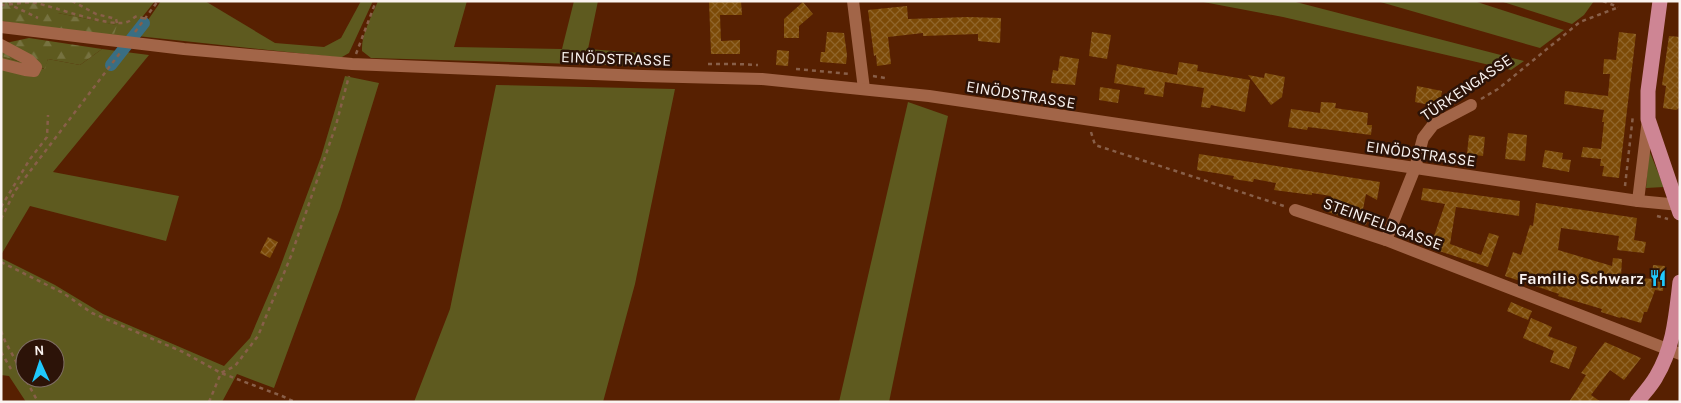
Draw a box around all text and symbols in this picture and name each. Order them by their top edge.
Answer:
street label: EINÖDSTRASSE [561,47,671,70]
street label: TÜRKENGASSE [1417,50,1515,125]
street label: EINÖDSTRASSE [965,76,1077,113]
street label: EINÖDSTRASSE [1365,136,1477,171]
street label: STEINFELDGASSE [1321,193,1445,254]
restaurant icon: Familie Schwarz [1648,268,1668,288]
place label: Familie Schwarz [1519,269,1644,288]
north arrow [15,338,65,388]
text: N [34,342,45,359]

